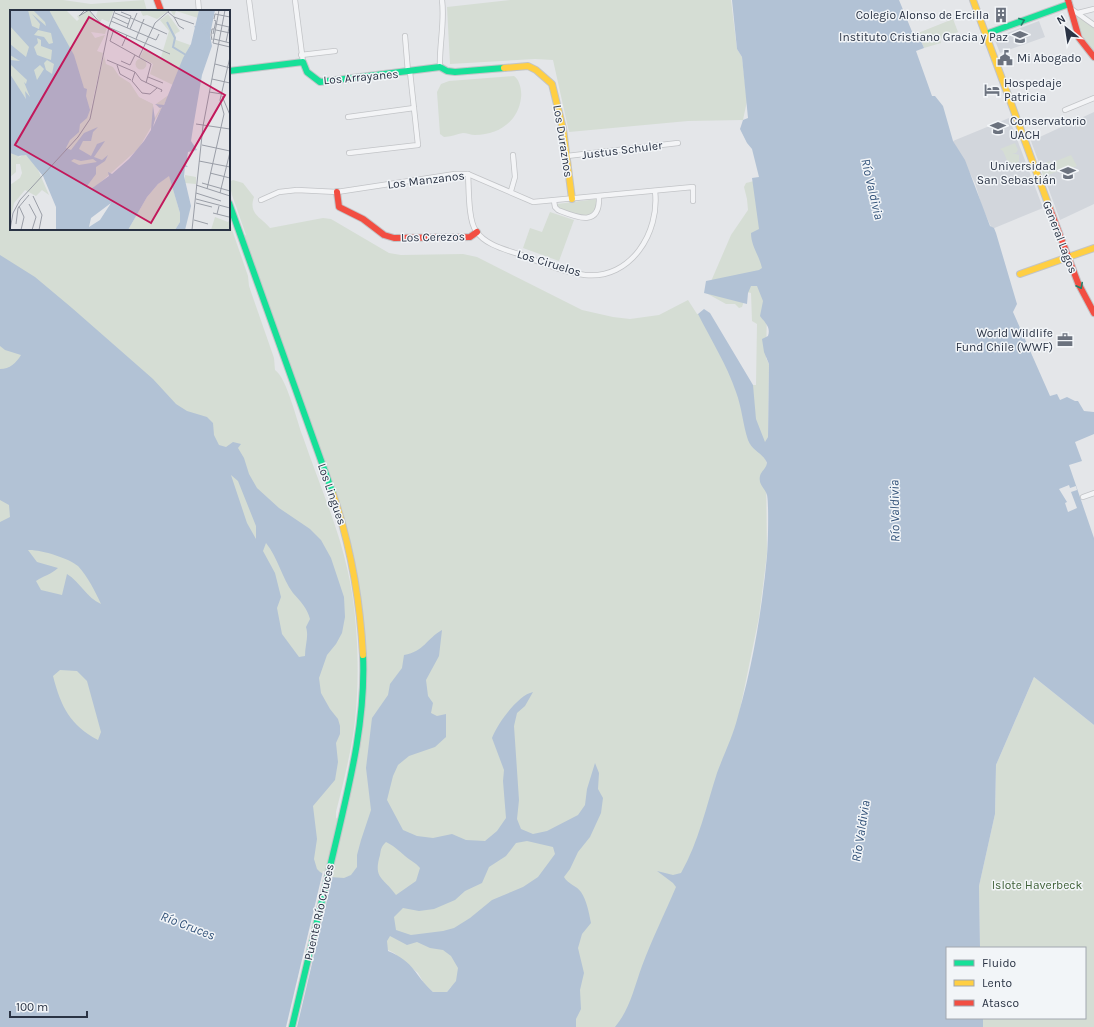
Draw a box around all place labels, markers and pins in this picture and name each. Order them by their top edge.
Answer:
building icon: Colegio Alonso de Ercilla [992,6,1010,24]
place label: Colegio Alonso de Ercilla [856,8,989,22]
school or university icon: Instituto Cristiano Gracia y Paz [1011,28,1029,46]
place label: Instituto Cristiano Gracia y Paz [839,30,1008,44]
public building icon: Mi Abogado [996,49,1014,67]
place label: Mi Abogado [1017,51,1081,65]
place label: Hospedaje Patricia [1004,76,1062,104]
hotel icon: Hospedaje Patricia [983,81,1001,99]
place label: Conservatorio UACH [1010,114,1086,142]
school or university icon: Conservatorio UACH [989,119,1007,137]
place label: Universidad San Sebastián [977,159,1056,187]
school or university icon: Universidad San Sebastián [1059,164,1077,182]
place label: World Wildlife Fund Chile (WWF) [956,326,1053,354]
office icon: World Wildlife Fund Chile (WWF) [1056,331,1074,349]

